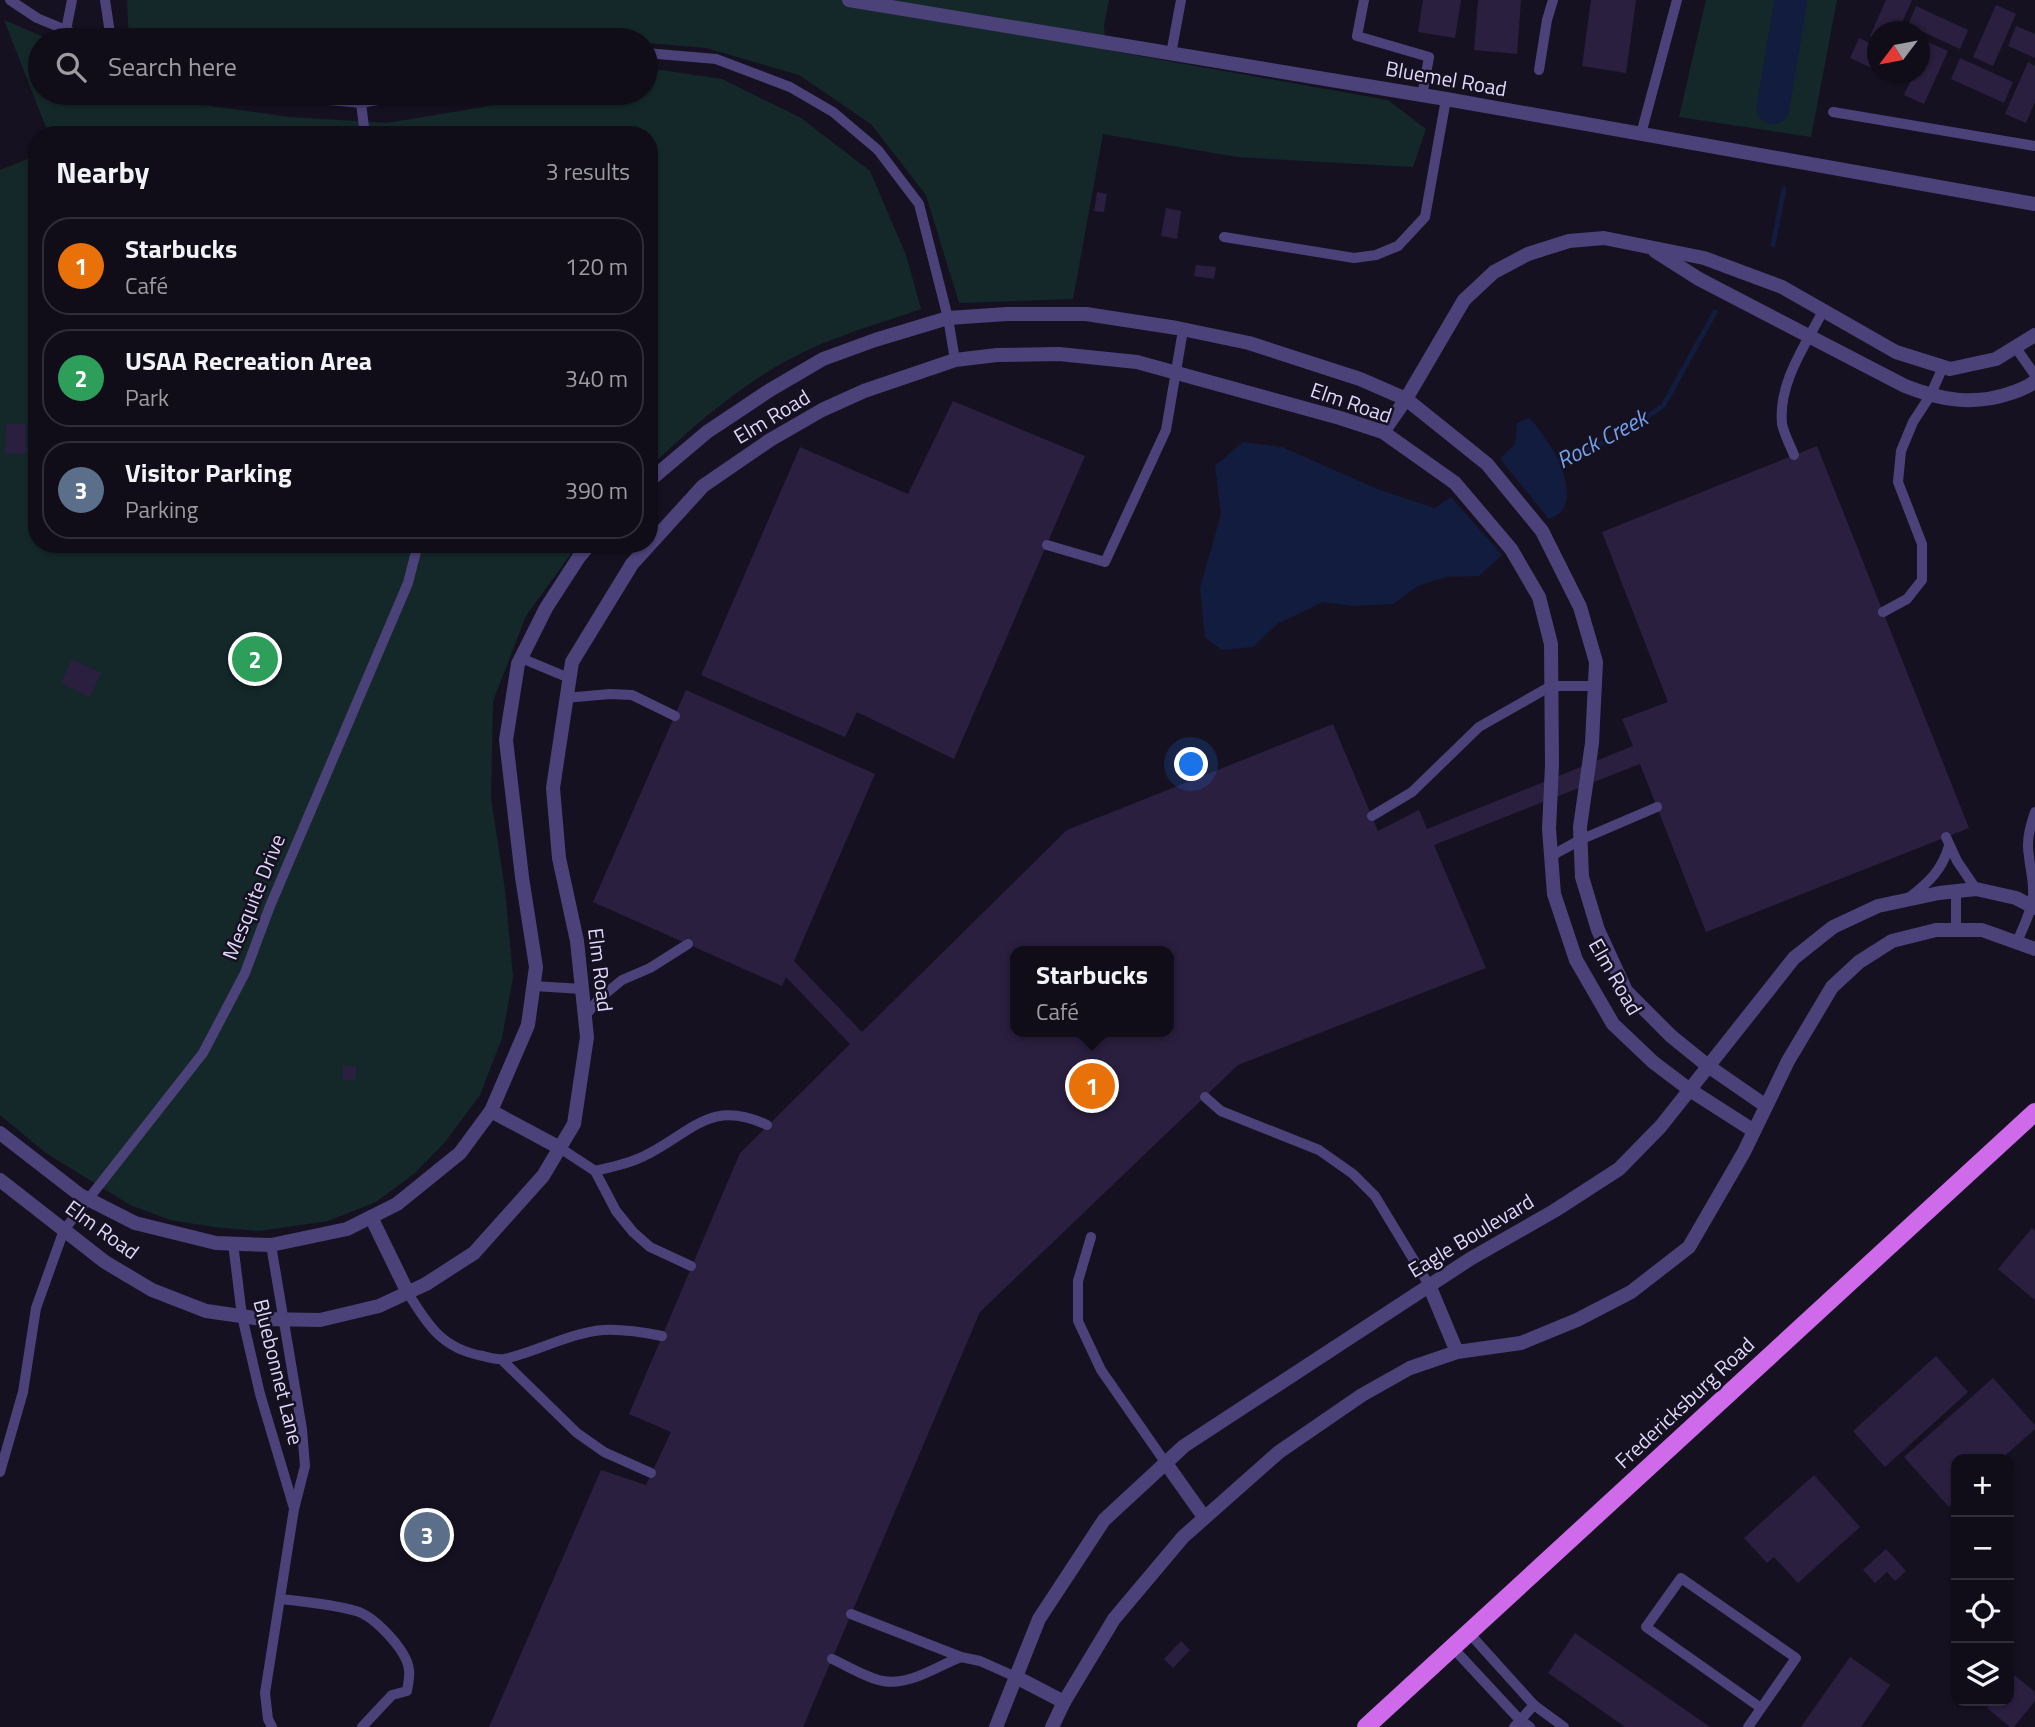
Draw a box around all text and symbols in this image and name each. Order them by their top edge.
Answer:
north arrow [1867,21,1930,84]
search box [28,28,658,105]
text: Search here [108,47,237,86]
icon: search [52,48,90,86]
street label: Bluemel Road [1383,52,1509,104]
text: Nearby [56,149,149,195]
text: 3 results [546,154,630,189]
text: Starbucks [125,229,237,268]
text: 1 [75,249,87,284]
text: 120 m [565,249,628,284]
text: Café [125,268,168,303]
text: USAA Recreation Area [125,341,372,380]
text: 2 [75,361,87,396]
text: 340 m [565,361,628,396]
street label: Elm Road [1306,373,1396,431]
text: Park [125,380,169,415]
street label: Elm Road [727,381,816,452]
water label: Rock Creek [1550,399,1656,477]
text: Visitor Parking [125,453,292,492]
text: 3 [75,473,87,508]
text: 390 m [565,473,628,508]
text: Parking [125,492,198,527]
pin: 2 [232,633,278,685]
your location [1174,747,1208,781]
street label: Mesquite Drive [213,829,293,964]
street label: Elm Road [580,926,622,1014]
street label: Elm Road [1581,932,1651,1021]
popup [1010,946,1174,1037]
text: Starbucks [1036,955,1148,994]
text: Café [1036,994,1079,1029]
pin: 1 [1069,1060,1115,1112]
street label: Eagle Boulevard [1401,1185,1540,1285]
street label: Elm Road [59,1192,146,1267]
street label: Bluebonnet Lane [245,1295,313,1448]
street label: Fredericksburg Road [1607,1329,1761,1476]
map controls [1951,1454,2014,1706]
button: + [1951,1454,2014,1517]
pin: 3 [404,1509,450,1561]
button: − [1951,1517,2014,1580]
button: locate [1951,1580,2014,1643]
button: layers [1951,1643,2014,1706]

